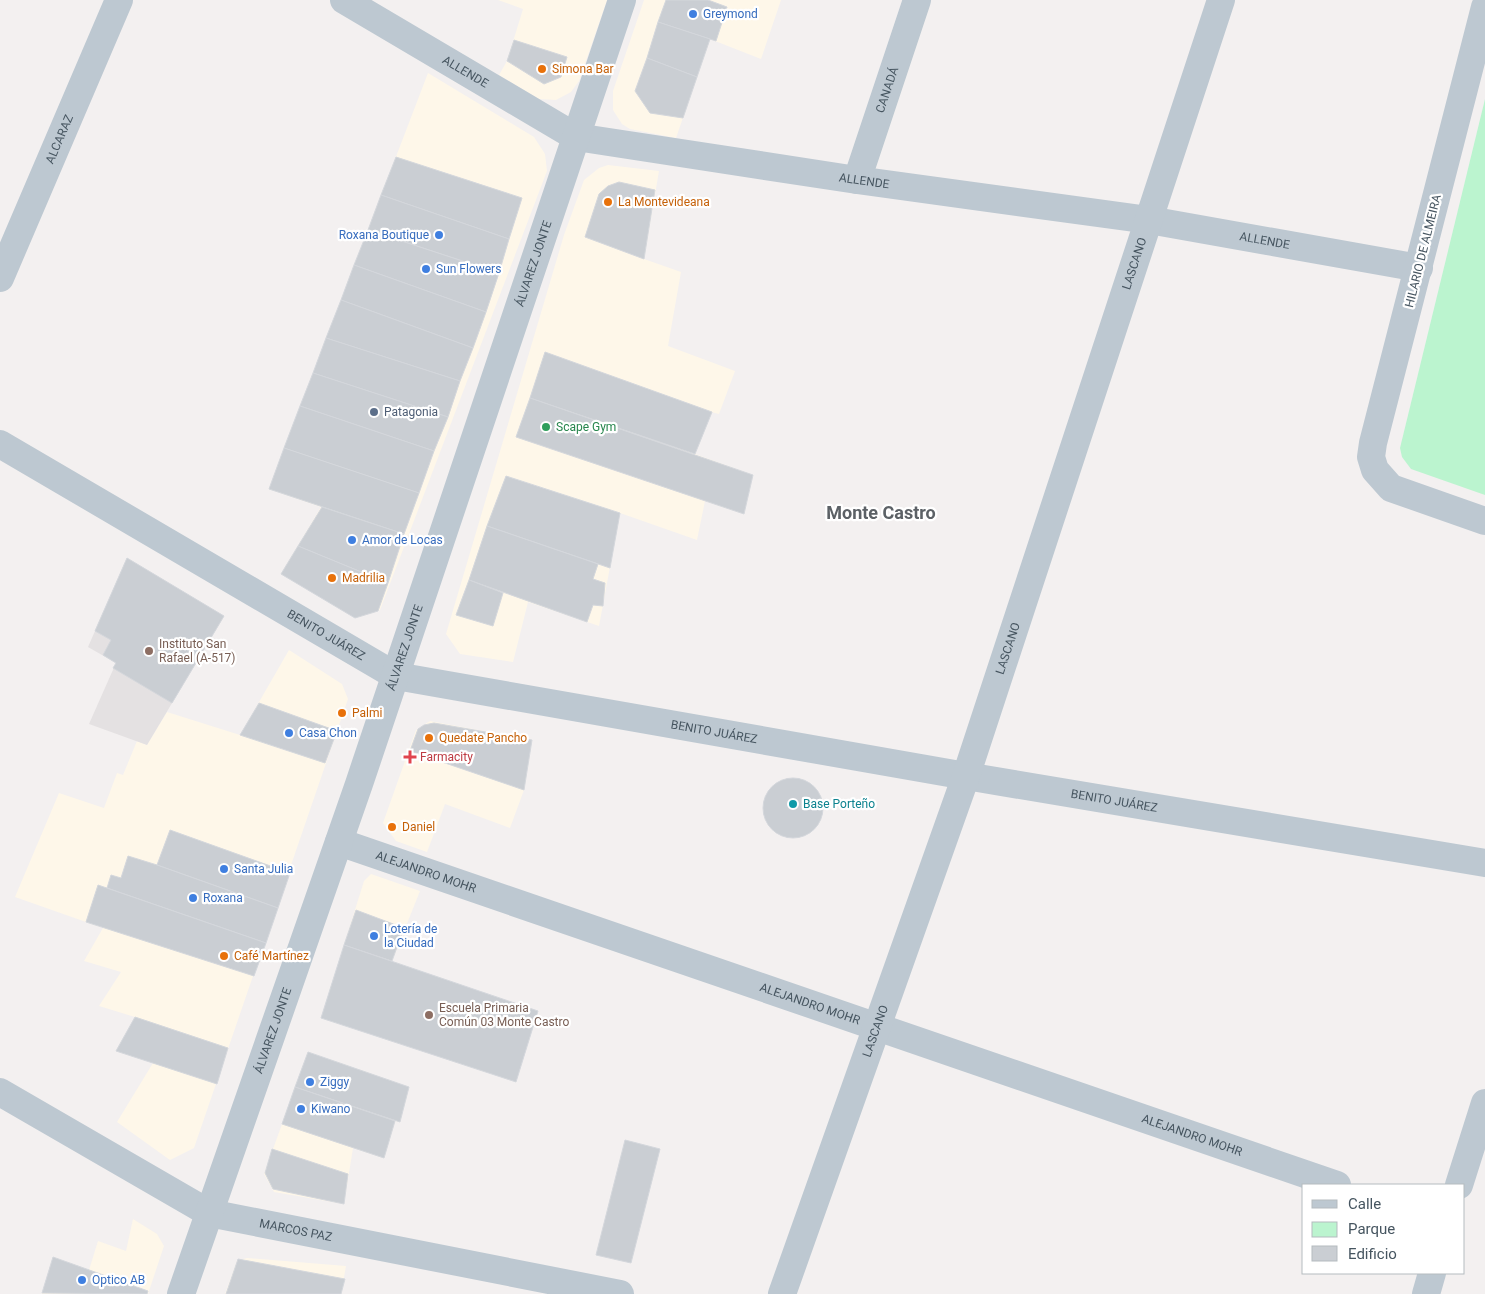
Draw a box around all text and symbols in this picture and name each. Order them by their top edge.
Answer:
place label: Greymond [703,7,758,21]
marker: Greymond [687,8,699,20]
street label: ALLENDE [440,53,491,91]
place label: Simona Bar [552,62,614,76]
marker: Simona Bar [536,63,548,75]
street label: CANADÁ [873,65,901,115]
street label: ALCARAZ [43,113,76,166]
street label: ALLENDE [838,170,891,191]
street label: HILARIO DE ALMEIRA [1402,193,1444,309]
place label: La Montevideana [618,195,710,209]
marker: La Montevideana [602,196,614,208]
street label: ÁLVAREZ JONTE [512,219,555,309]
place label: Roxana Boutique [339,228,429,242]
marker: Roxana Boutique [433,229,445,241]
street label: ALLENDE [1238,229,1291,252]
street label: LASCANO [1119,236,1149,291]
place label: Sun Flowers [436,262,501,276]
marker: Sun Flowers [420,263,432,275]
place label: Patagonia [384,405,438,419]
marker: Patagonia [368,406,380,418]
place label: Scape Gym [556,420,616,434]
marker: Scape Gym [540,421,552,433]
district label: Monte Castro [826,502,936,523]
place label: Amor de Locas [362,533,443,547]
marker: Amor de Locas [346,534,358,546]
place label: Madrilia [342,571,385,585]
marker: Madrilia [326,572,338,584]
street label: ÁLVAREZ JONTE [383,603,426,693]
street label: BENITO JUÁREZ [285,607,368,663]
street label: LASCANO [993,621,1023,676]
place label: Instituto San Rafael (A-517) [159,637,236,665]
marker: Instituto San Rafael (A-517) [143,645,155,657]
place label: Palmi [352,706,382,720]
marker: Palmi [336,707,348,719]
street label: BENITO JUÁREZ [670,717,759,746]
place label: Casa Chon [299,726,357,740]
marker: Casa Chon [283,727,295,739]
place label: Quedate Pancho [439,731,527,745]
marker: Quedate Pancho [423,732,435,744]
place label: Farmacity [420,750,473,764]
marker: Farmacity [404,751,416,763]
street label: BENITO JUÁREZ [1070,787,1159,815]
place label: Base Porteño [803,797,875,811]
marker: Base Porteño [787,798,799,810]
place label: Daniel [402,820,435,834]
marker: Daniel [386,821,398,833]
street label: ALEJANDRO MOHR [374,848,479,896]
place label: Santa Julia [234,862,293,876]
marker: Santa Julia [218,863,230,875]
place label: Roxana [203,891,243,905]
marker: Roxana [187,892,199,904]
place label: Lotería de la Ciudad [384,922,437,950]
marker: Lotería de la Ciudad [368,930,380,942]
place label: Café Martínez [234,949,309,963]
marker: Café Martínez [218,950,230,962]
street label: ALEJANDRO MOHR [758,980,863,1028]
street label: ÁLVAREZ JONTE [251,986,294,1075]
place label: Escuela Primaria Común 03 Monte Castro [439,1001,569,1029]
street label: LASCANO [860,1003,891,1059]
marker: Escuela Primaria Común 03 Monte Castro [423,1009,435,1021]
place label: Ziggy [320,1075,350,1089]
marker: Ziggy [304,1076,316,1088]
place label: Kiwano [311,1102,351,1116]
marker: Kiwano [295,1103,307,1115]
street label: ALEJANDRO MOHR [1140,1111,1245,1159]
legend [1302,1184,1465,1274]
text: Calle [1348,1195,1381,1213]
street label: MARCOS PAZ [258,1216,333,1244]
text: Parque [1348,1220,1395,1238]
text: Edificio [1348,1245,1397,1263]
place label: Optico AB [92,1273,145,1287]
marker: Optico AB [76,1274,88,1286]

